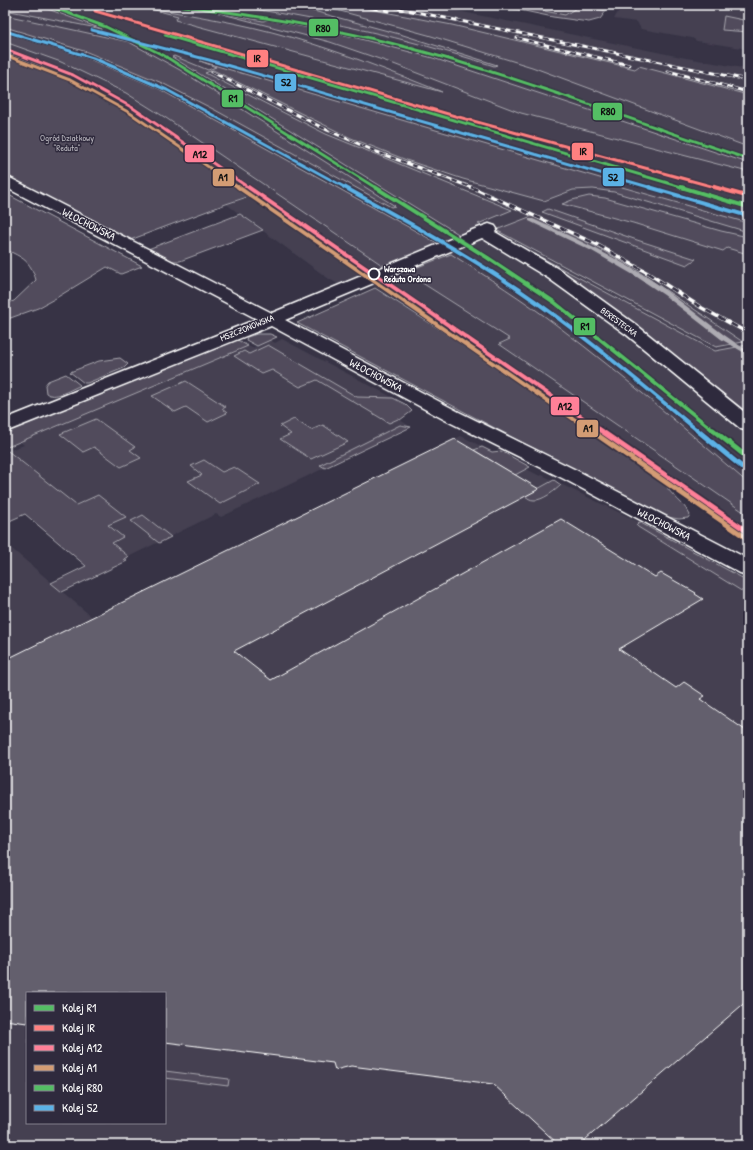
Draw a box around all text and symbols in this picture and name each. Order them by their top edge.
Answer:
line badge: R80 [308,18,339,37]
text: R80 [316,21,330,35]
line badge: IR [246,49,269,68]
text: IR [253,51,261,65]
line badge: S2 [274,73,297,92]
text: S2 [281,75,292,89]
line badge: R1 [221,89,244,108]
text: R1 [229,91,238,105]
line badge: R80 [592,102,623,121]
text: R80 [601,104,615,118]
park label: Ogród Działkowy "Reduta" [40,132,94,154]
line badge: IR [571,142,594,161]
line badge: A12 [184,144,215,163]
text: IR [579,144,587,158]
text: A12 [193,147,208,161]
line badge: S2 [602,167,625,187]
line badge: A1 [212,168,235,187]
text: A1 [218,170,228,184]
text: S2 [608,170,619,184]
street label: WŁOCHOWSKA [60,205,119,244]
place label: Warszawa Reduta Ordona [384,263,431,285]
marker: Warszawa Reduta Ordona [367,267,381,281]
street label: BERESTECKA [598,305,640,340]
street label: MSZCZONOWSKA [218,312,276,344]
line badge: R1 [573,317,596,336]
text: R1 [581,319,590,333]
street label: WŁOCHOWSKA [347,355,405,395]
line badge: A12 [550,396,580,416]
text: A12 [558,399,573,413]
line badge: A1 [576,419,599,438]
text: A1 [583,421,593,435]
street label: WŁOCHOWSKA [635,505,694,544]
legend [26,992,166,1124]
text: Kolej R1 [62,999,96,1016]
text: Kolej IR [62,1019,95,1036]
text: Kolej A12 [62,1039,103,1056]
text: Kolej A1 [62,1059,97,1076]
text: Kolej R80 [62,1079,103,1096]
text: Kolej S2 [62,1099,98,1116]

